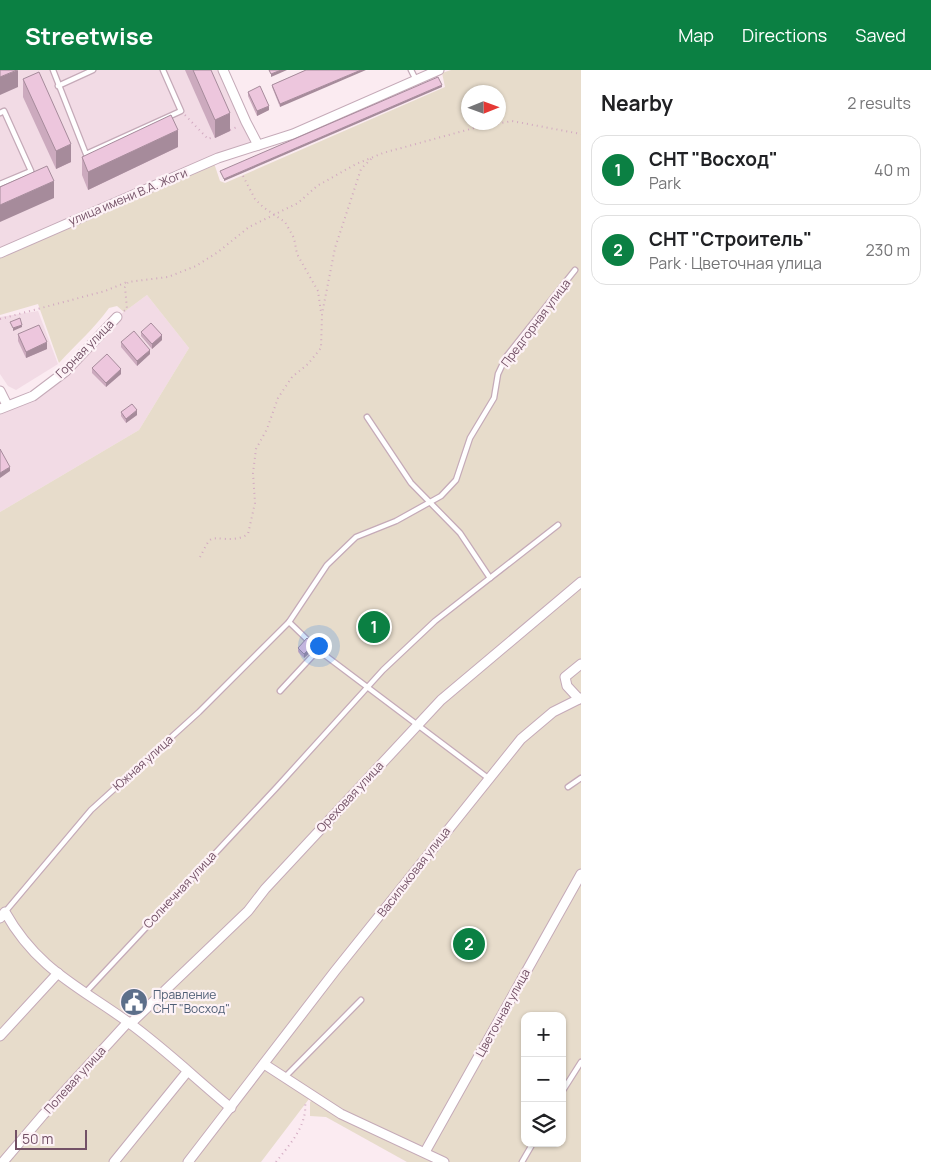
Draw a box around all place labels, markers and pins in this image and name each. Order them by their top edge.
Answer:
pin: 1 [358,608,390,646]
pin: 2 [453,925,485,963]
place label: Правление СНТ "Восход" [153,986,230,1017]
public building icon: Правление СНТ "Восход" [119,987,149,1017]

